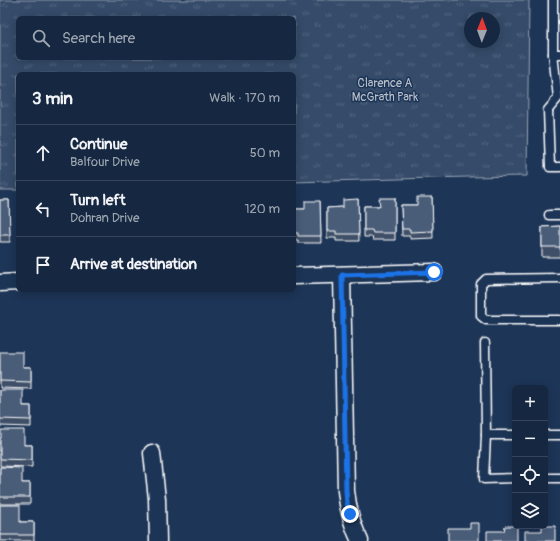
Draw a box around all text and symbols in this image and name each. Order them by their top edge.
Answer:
north arrow [464,12,500,48]
search box [16,16,296,60]
icon: search [30,27,52,49]
text: Search here [62,29,135,48]
park label: Clarence A McGrath Park [352,76,418,105]
text: 3 min [32,88,73,109]
text: Walk · 170 m [209,90,280,106]
text: Continue [70,135,128,154]
icon: ahead [32,142,54,164]
text: 50 m [250,145,280,161]
text: Balfour Drive [70,154,140,170]
text: Turn left [70,191,126,210]
icon: left [32,198,54,220]
text: 120 m [244,201,280,217]
text: Dohran Drive [70,210,139,226]
icon: arrive [32,254,54,276]
text: Arrive at destination [70,255,197,274]
route start [425,263,443,281]
map controls [512,385,548,529]
button: + [512,385,548,421]
button: − [512,421,548,457]
button: locate [512,457,548,493]
button: layers [512,493,548,529]
route end [341,505,359,523]

